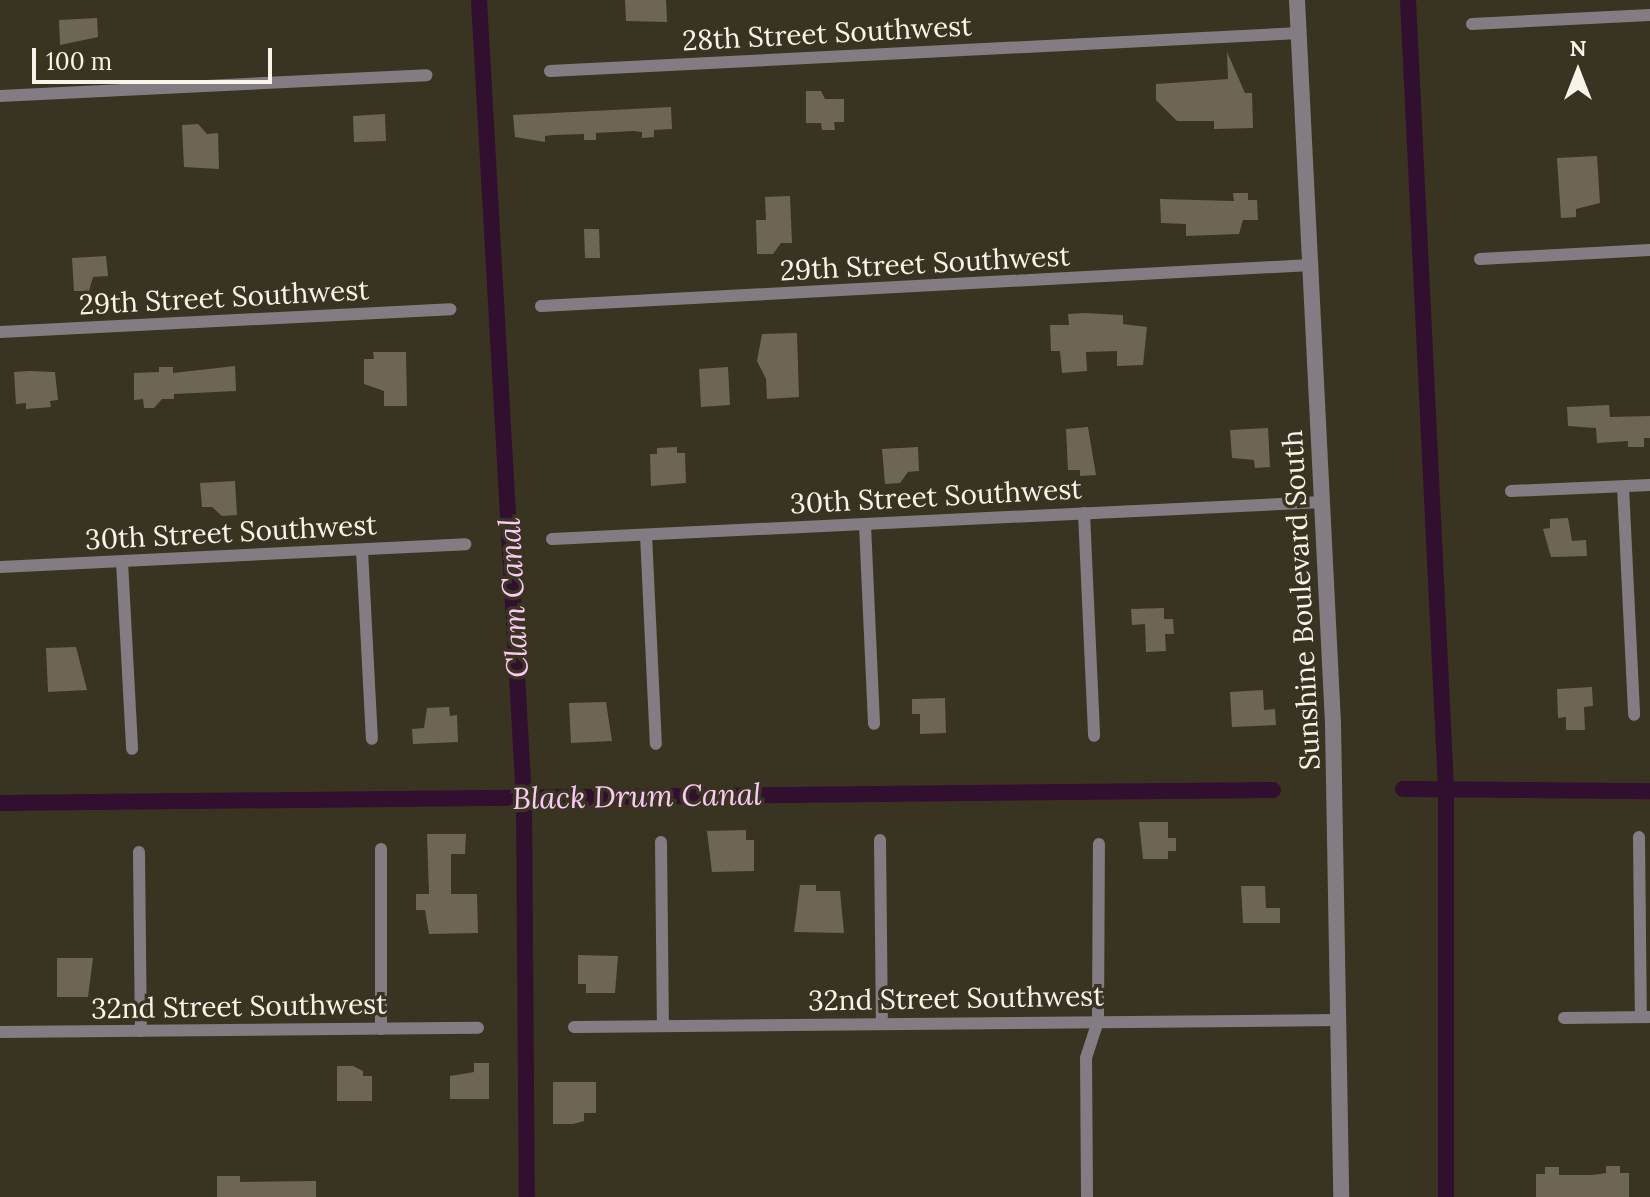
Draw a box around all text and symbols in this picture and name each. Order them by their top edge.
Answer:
street label: 28th Street Southwest [681,9,973,57]
scale bar [36,32,276,82]
north arrow [1538,32,1618,112]
text: N [1569,34,1587,62]
text: 100 m [46,46,112,77]
street label: 29th Street Southwest [779,239,1071,287]
street label: 29th Street Southwest [78,273,370,321]
street label: Sunshine Boulevard South [1275,429,1327,771]
street label: 30th Street Southwest [789,472,1083,520]
street label: 30th Street Southwest [84,508,378,556]
water label: Clam Canal [491,517,535,679]
water label: Black Drum Canal [512,776,762,816]
street label: 32nd Street Southwest [808,979,1104,1017]
street label: 32nd Street Southwest [91,987,387,1025]

